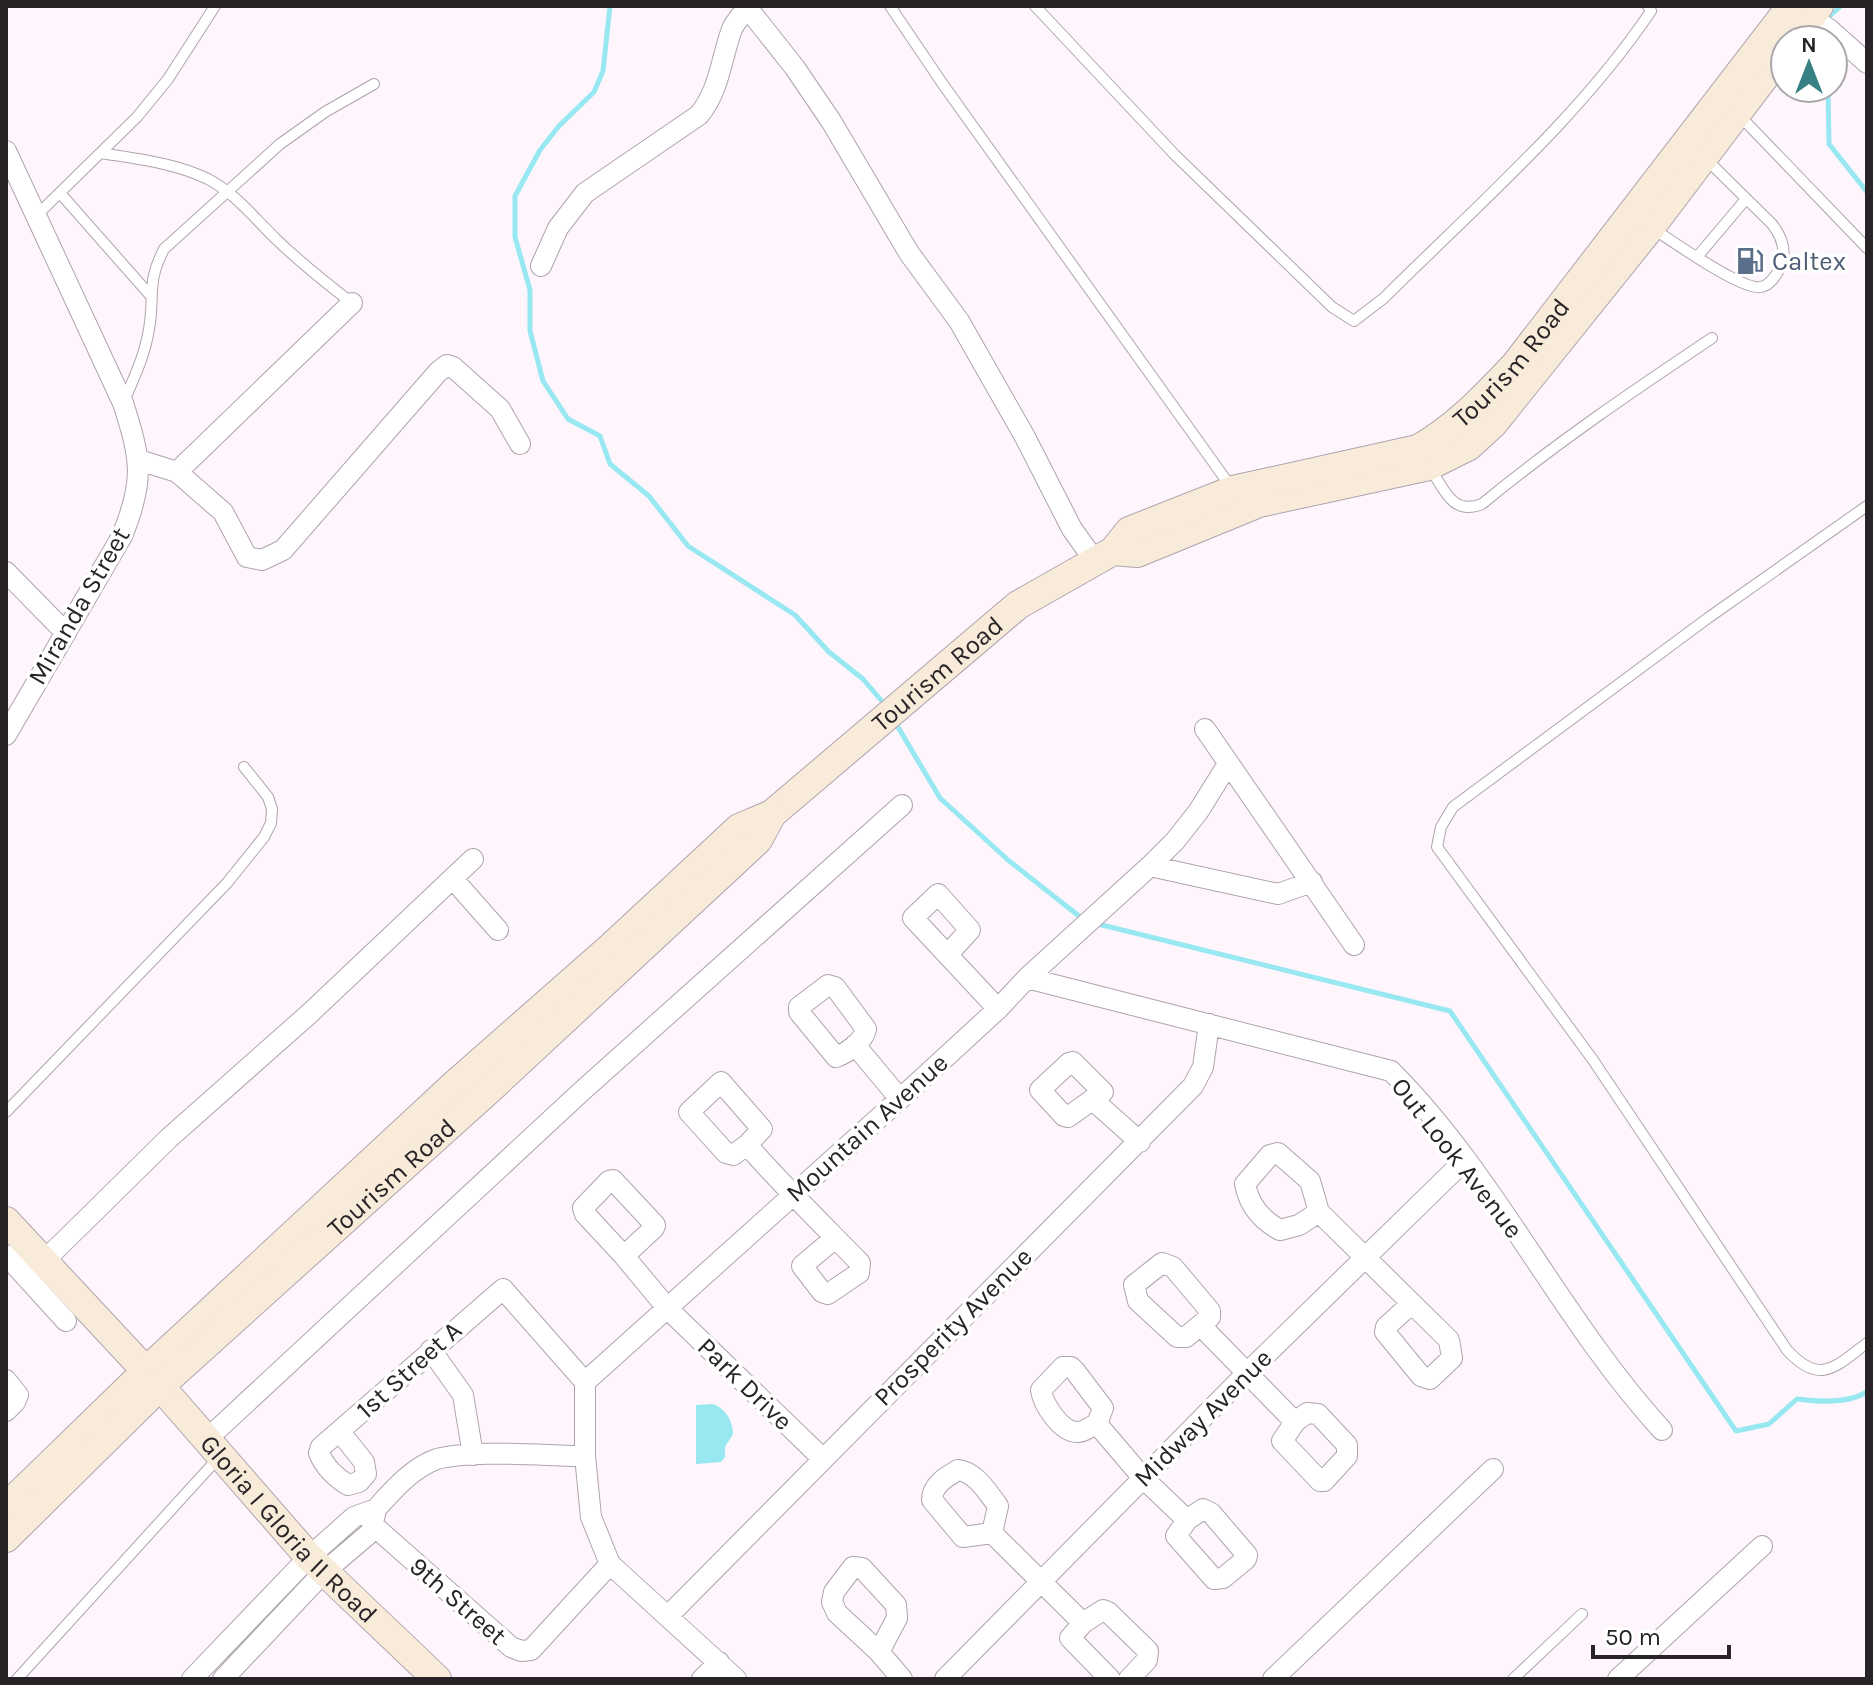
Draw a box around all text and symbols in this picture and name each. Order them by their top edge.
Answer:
north arrow [1769,24,1849,104]
text: N [1801,32,1817,58]
fuel station icon: Caltex [1735,246,1765,276]
place label: Caltex [1772,246,1846,277]
street label: Tourism Road [1446,292,1576,434]
street label: Miranda Street [21,522,137,690]
street label: Tourism Road [865,609,1009,738]
street label: Mountain Avenue [780,1047,954,1209]
street label: Out Look Avenue [1385,1071,1529,1245]
street label: Tourism Road [321,1112,462,1243]
street label: Prosperity Avenue [867,1241,1039,1413]
street label: 1st Street A [350,1315,468,1425]
street label: Park Drive [691,1331,799,1437]
street label: Midway Avenue [1128,1343,1278,1493]
street label: Gloria I Gloria II Road [194,1428,384,1629]
street label: 9th Street [403,1551,513,1652]
scale bar [1593,1609,1729,1659]
text: 50 m [1605,1623,1661,1651]

